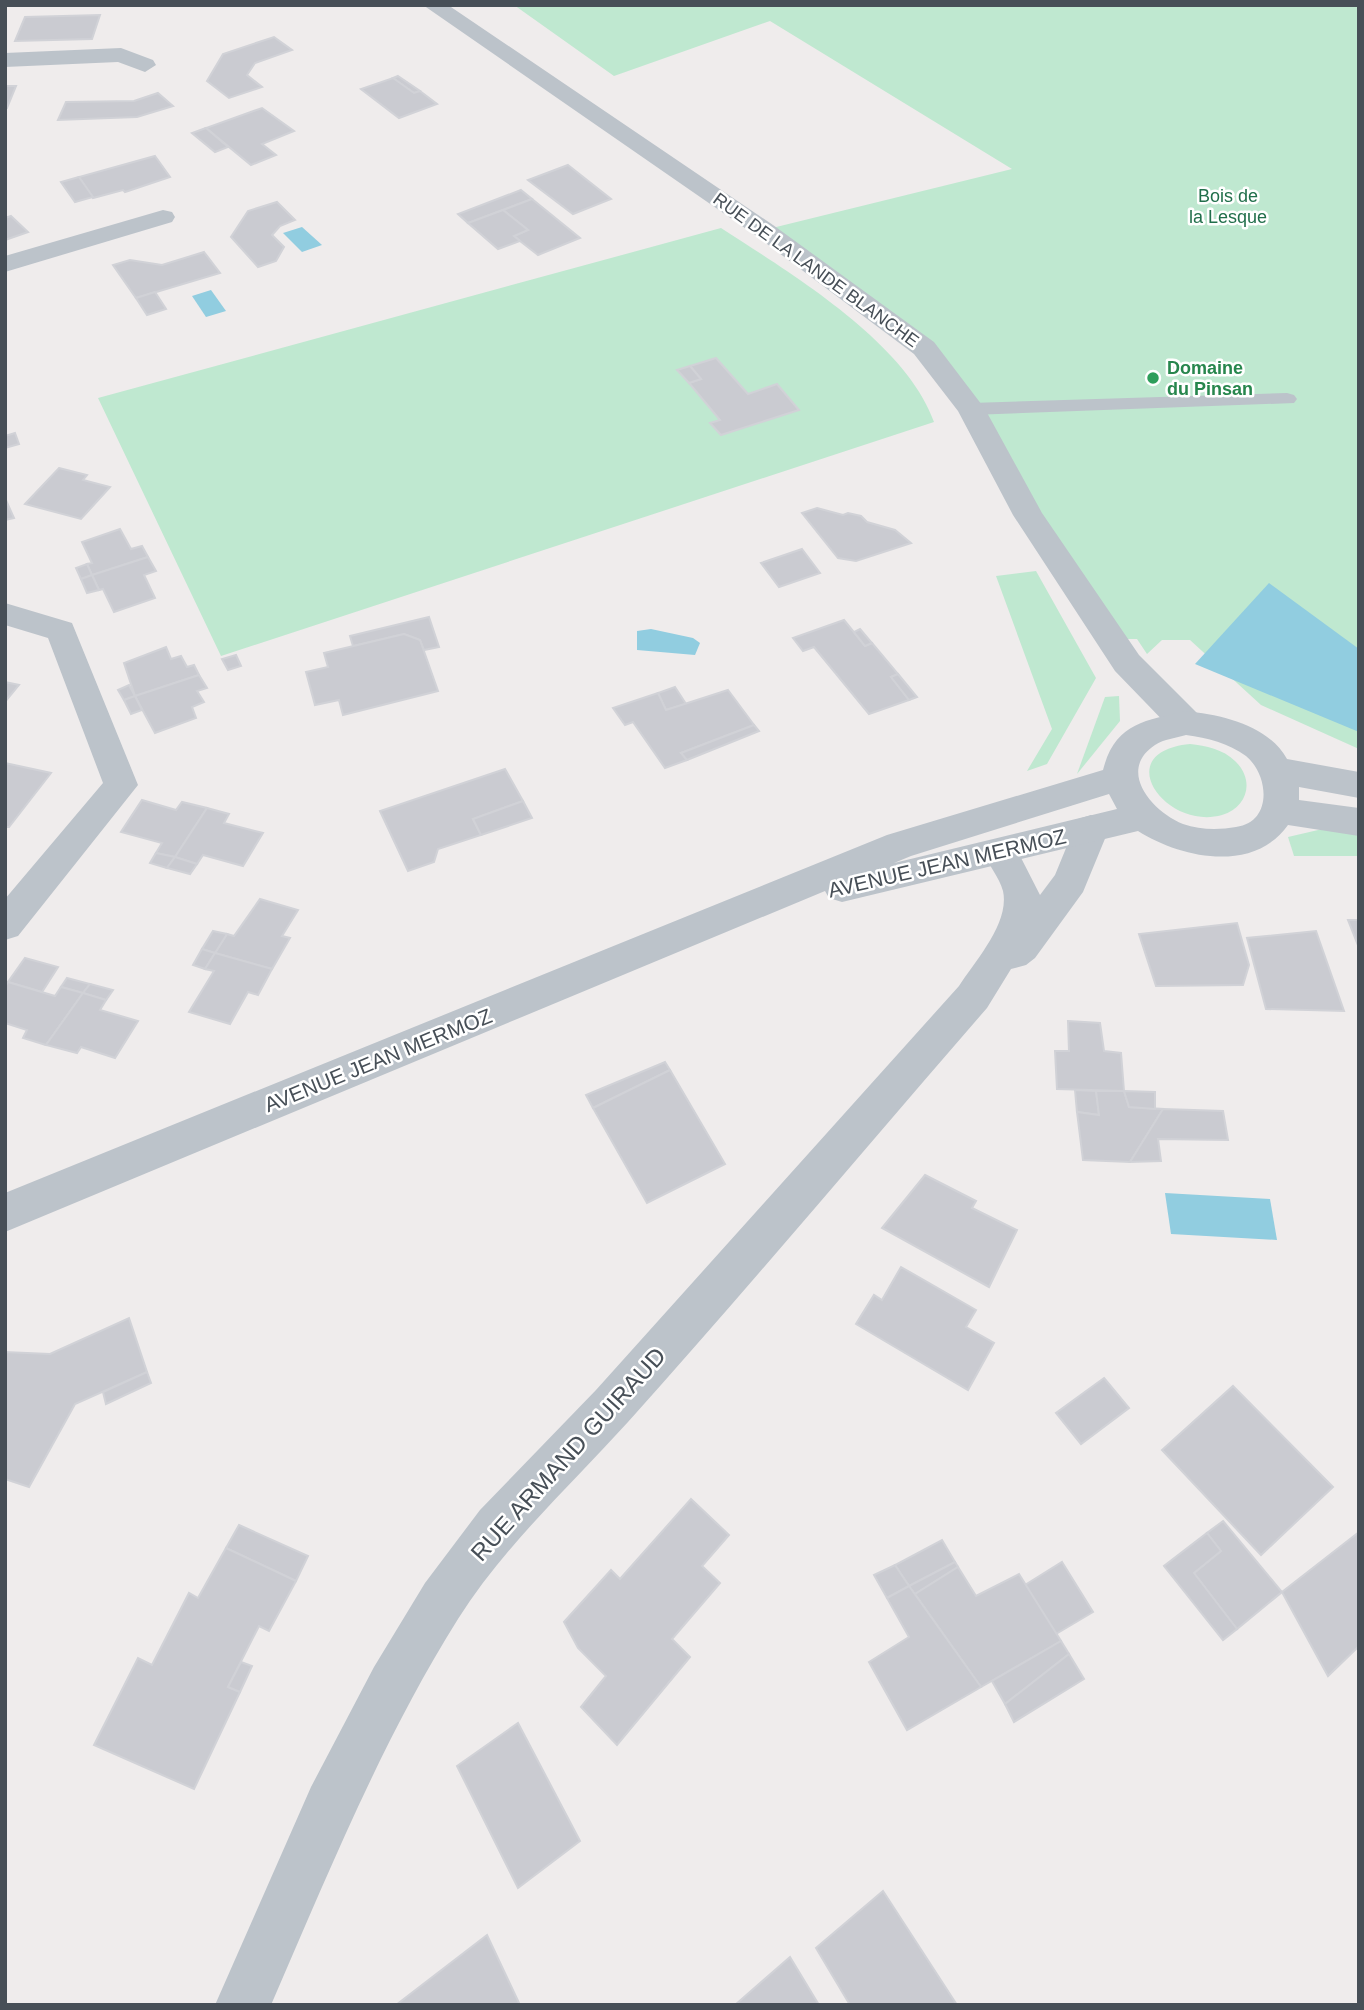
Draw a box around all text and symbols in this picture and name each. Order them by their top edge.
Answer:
park label: Bois de la Lesque [1189,186,1267,227]
street label: RUE DE LA LANDE BLANCHE [709,189,923,351]
place label: Domaine du Pinsan [1167,358,1253,399]
marker: Domaine du Pinsan [1145,370,1161,386]
street label: AVENUE JEAN MERMOZ [826,824,1068,902]
street label: AVENUE JEAN MERMOZ [261,1004,495,1116]
street label: RUE ARMAND GUIRAUD [465,1342,671,1566]

